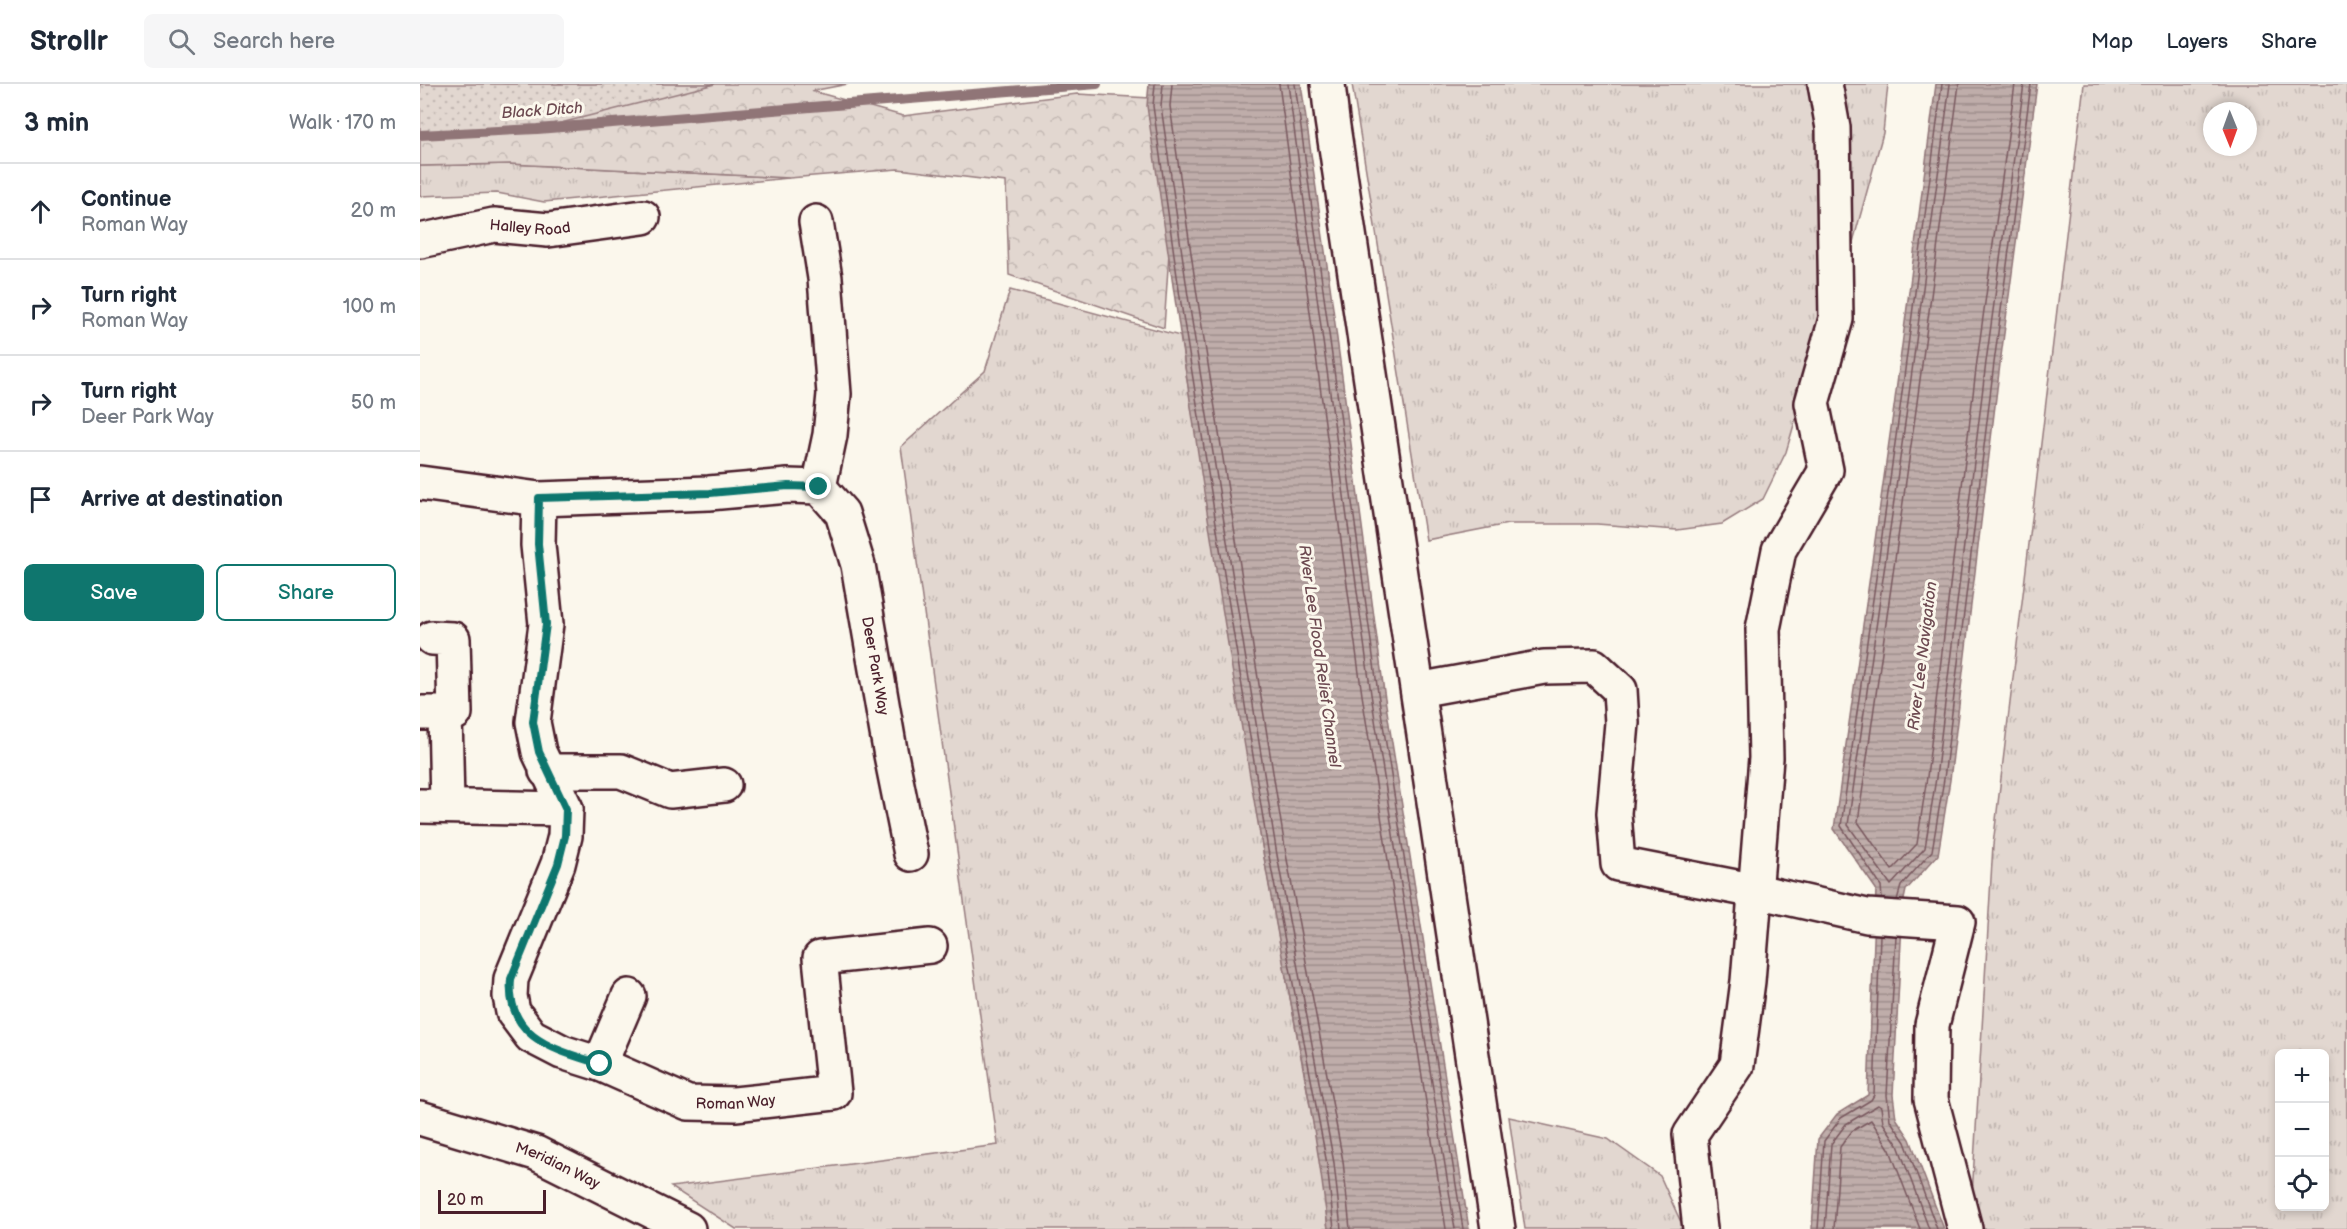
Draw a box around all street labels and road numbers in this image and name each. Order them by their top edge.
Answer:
street label: Halley Road [489,215,572,240]
street label: Deer Park Way [858,615,893,717]
street label: Roman Way [695,1090,777,1114]
street label: Meridian Way [513,1138,604,1193]

